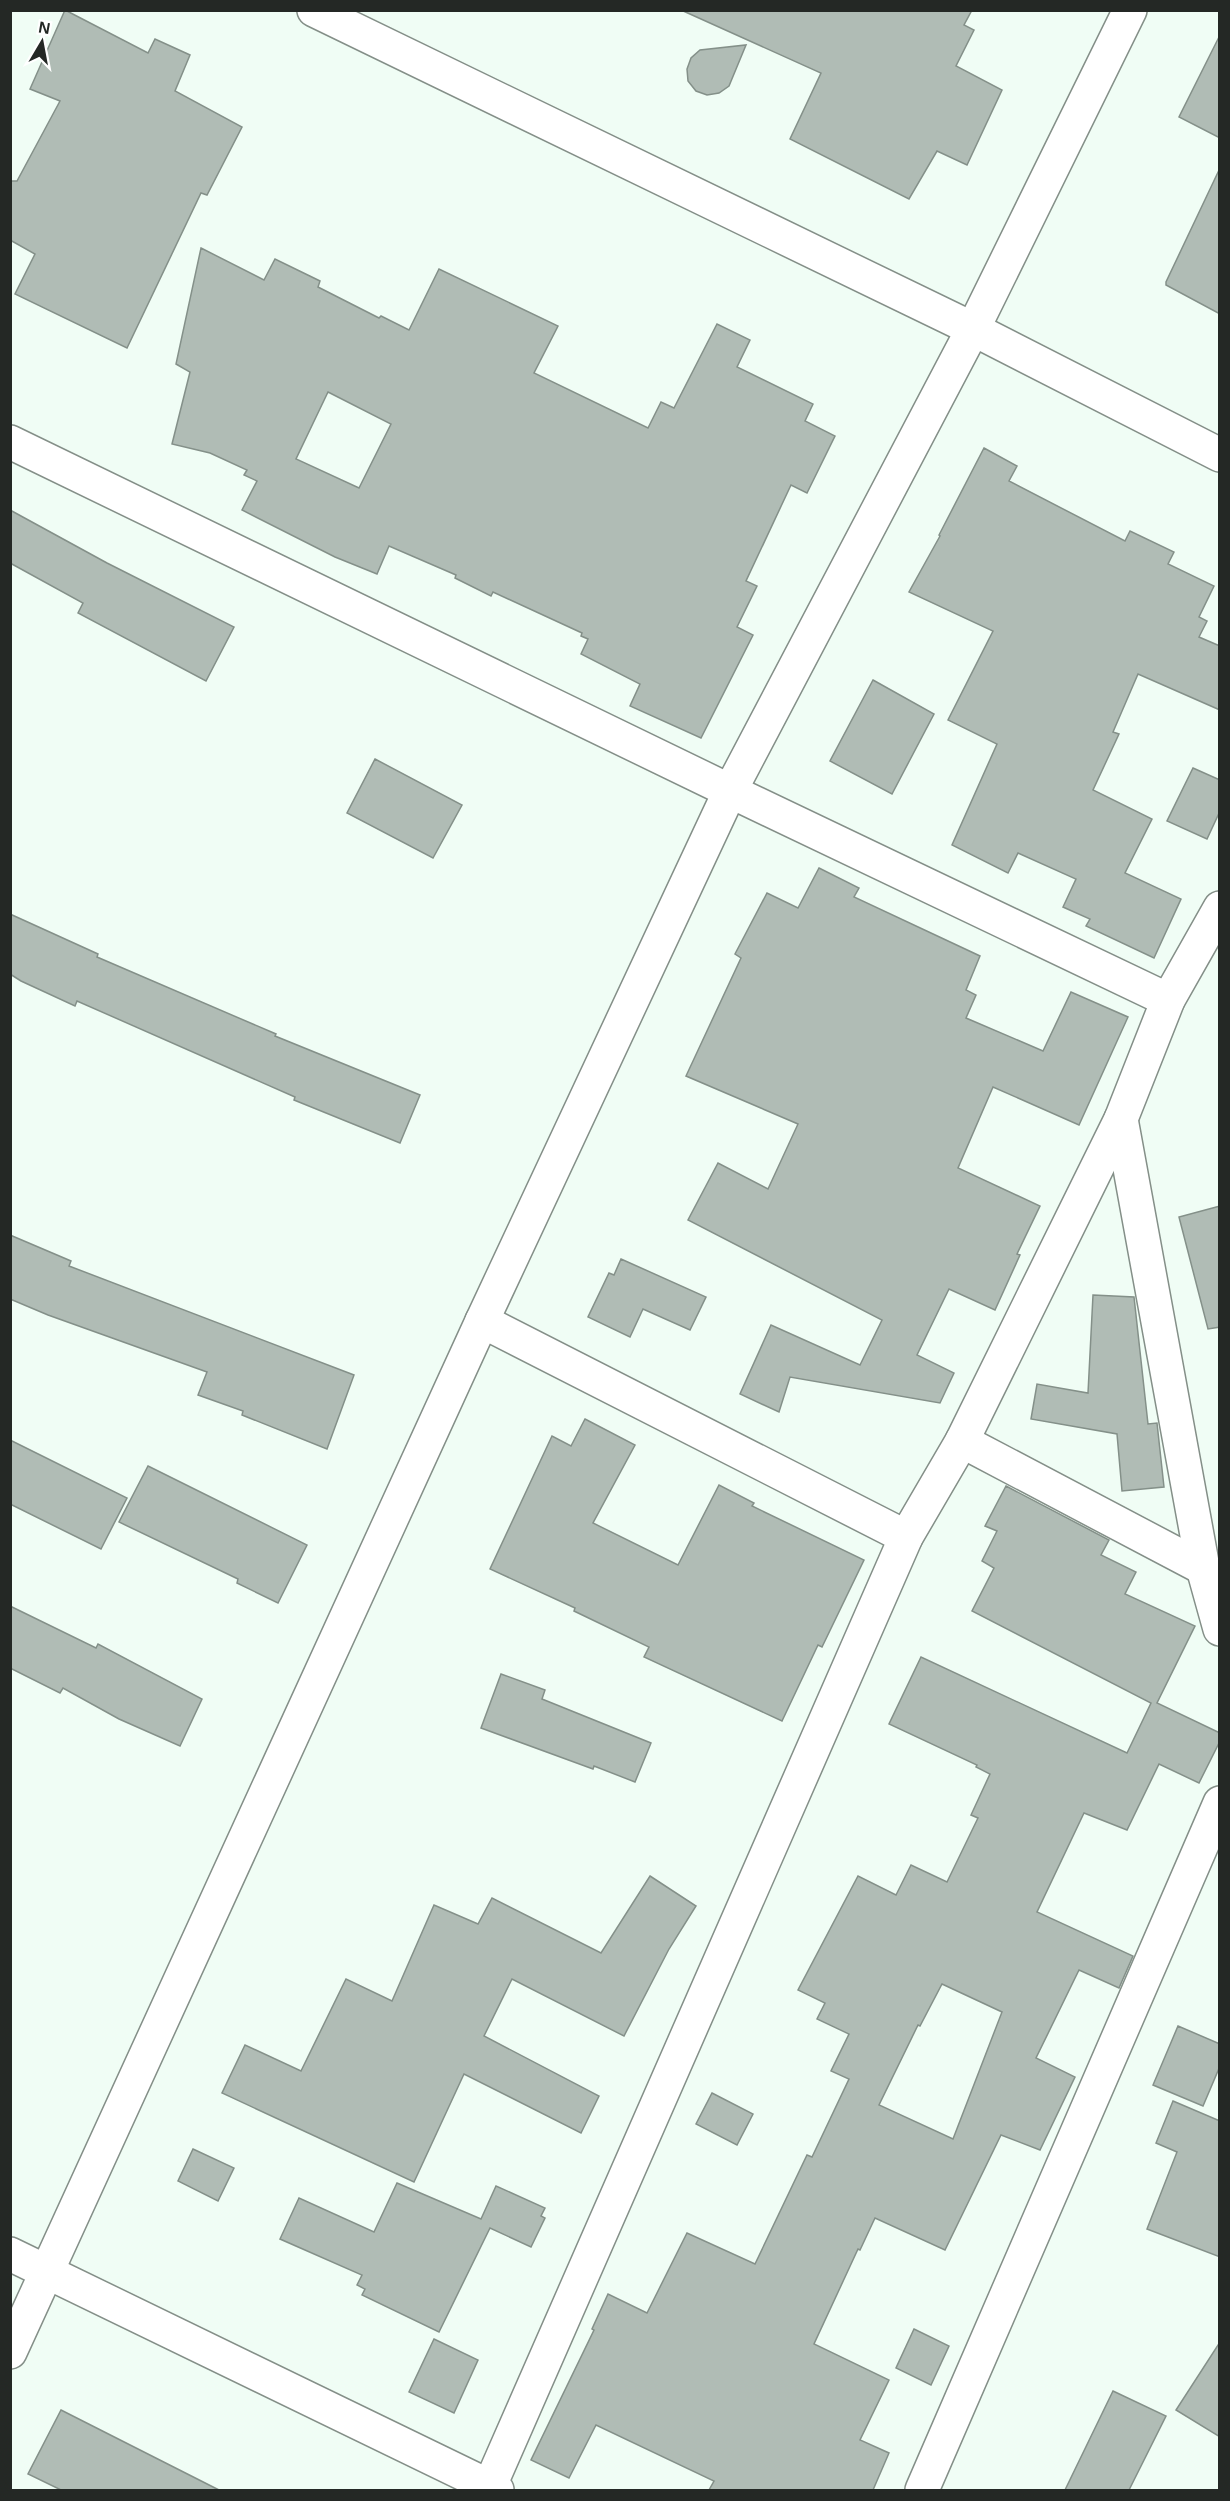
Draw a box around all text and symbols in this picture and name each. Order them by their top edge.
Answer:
north arrow [12,12,72,72]
text: N [37,18,52,37]

